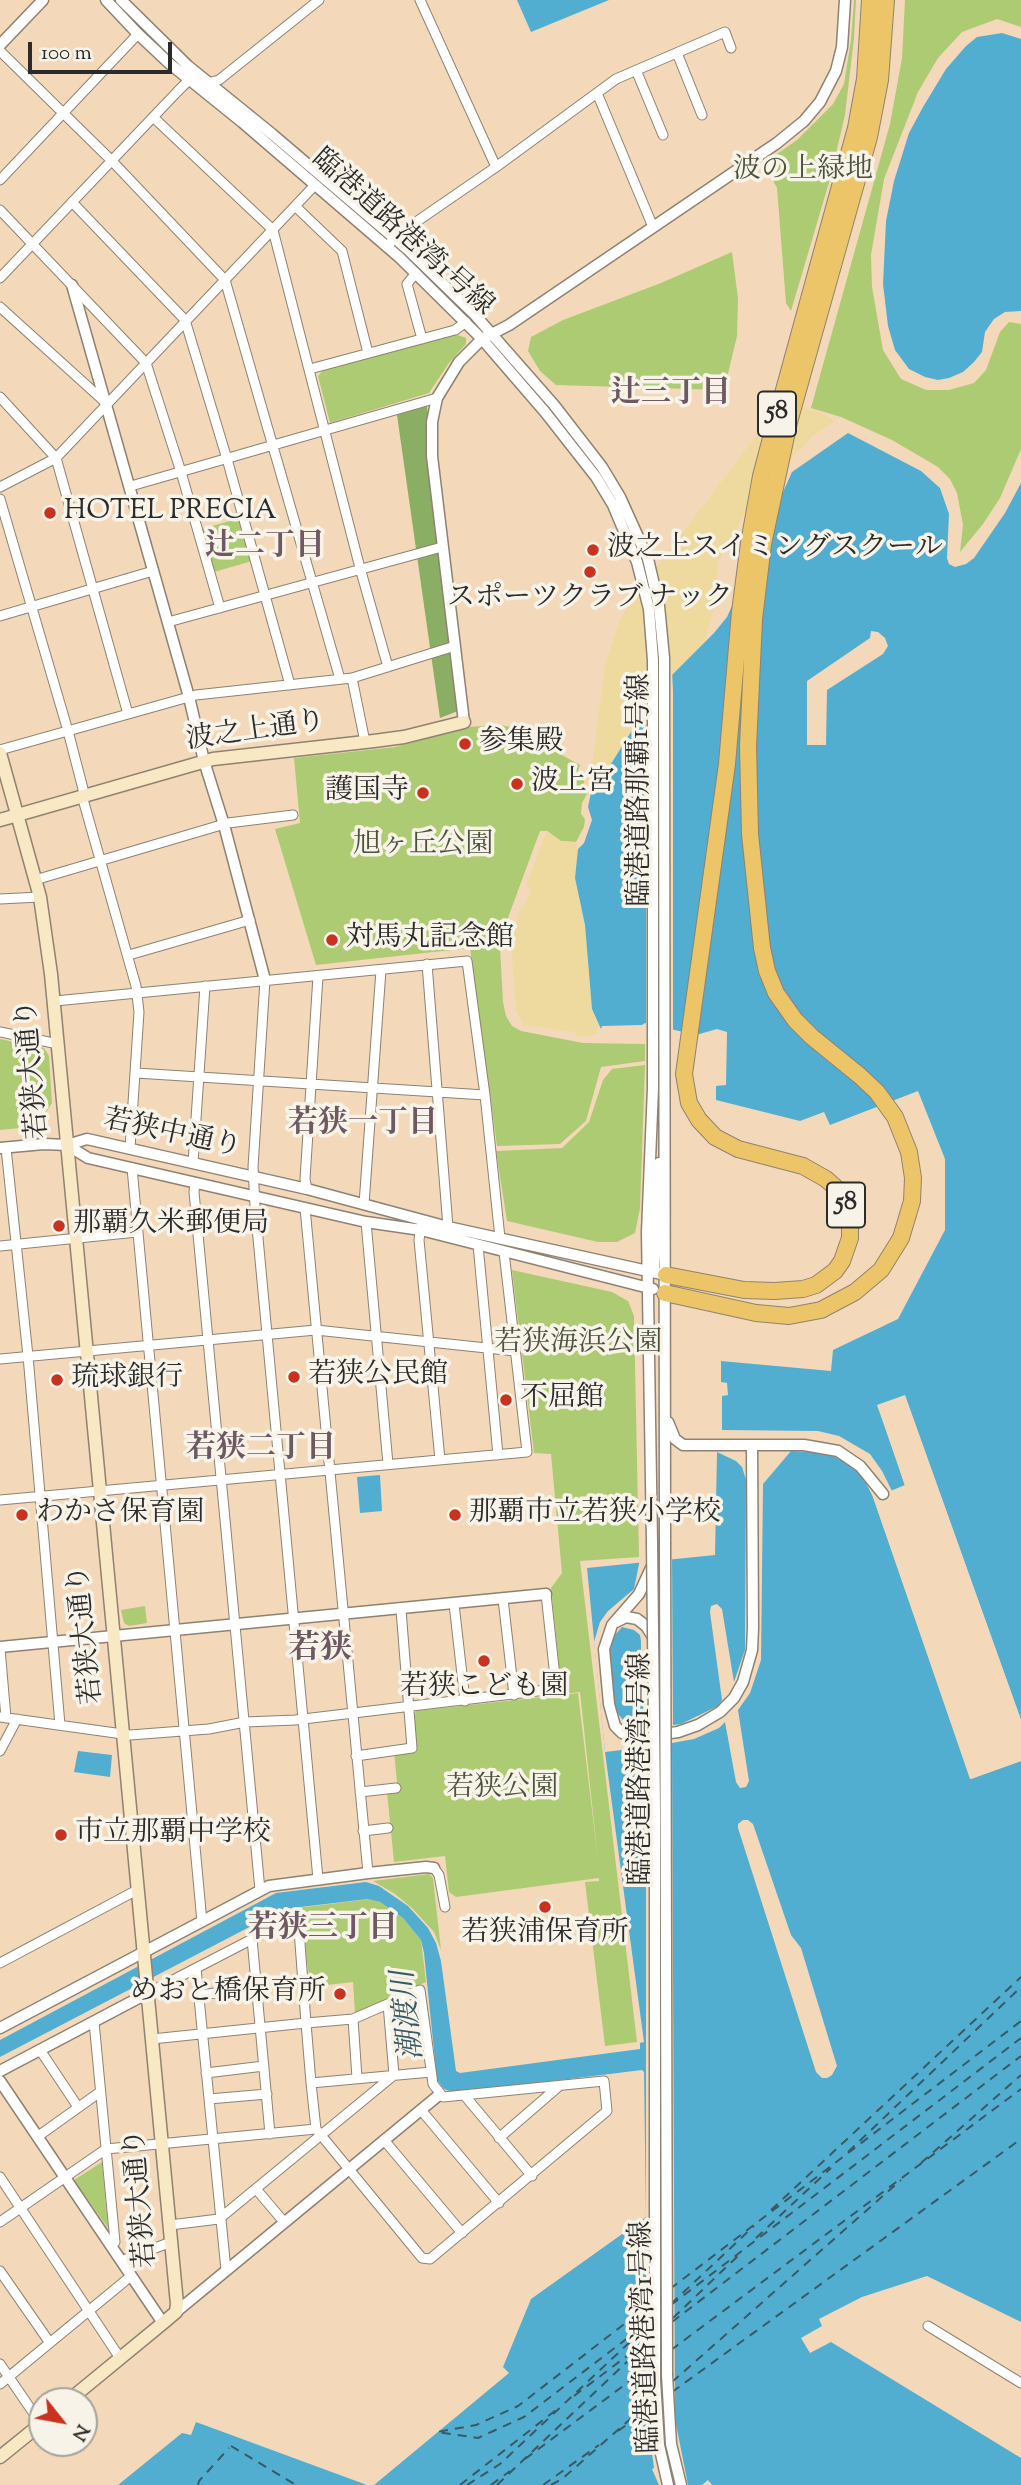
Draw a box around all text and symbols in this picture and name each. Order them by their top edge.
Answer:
scale bar [32,28,175,72]
text: 100 m [41,39,92,69]
street label: 臨港道路港湾1号線 [303,143,499,325]
park label: 波の上緑地 [733,155,873,189]
district label: 辻三丁目 [611,378,731,414]
road number: 58 [758,392,796,436]
place label: HOTEL PRECIA [64,496,277,530]
marker: HOTEL PRECIA [42,505,58,521]
district label: 辻二丁目 [205,531,325,567]
place label: 波之上スイミングスクール [607,533,943,567]
marker: 波之上スイミングスクール [585,542,601,558]
marker: スポーツクラブ ナック [582,564,598,580]
place label: スポーツクラブ ナック [447,583,733,617]
street label: 臨港道路那覇1号線 [625,673,659,907]
street label: 波之上通り [184,707,328,759]
place label: 参集殿 [479,727,563,761]
marker: 参集殿 [457,736,473,752]
place label: 波上宮 [531,767,615,801]
place label: 護国寺 [325,776,409,810]
marker: 波上宮 [509,776,525,792]
marker: 護国寺 [415,785,431,801]
park label: 旭ヶ丘公園 [353,830,493,864]
place label: 対馬丸記念館 [346,923,514,957]
marker: 対馬丸記念館 [324,932,340,948]
street label: 若狭大通り [12,998,58,1140]
street label: 若狭中通り [100,1105,244,1167]
district label: 若狭一丁目 [288,1108,438,1144]
road number: 58 [827,1182,865,1228]
place label: 那覇久米郵便局 [73,1209,269,1243]
marker: 那覇久米郵便局 [51,1218,67,1234]
park label: 若狭海浜公園 [494,1328,662,1362]
place label: 若狭公民館 [308,1360,448,1394]
place label: 琉球銀行 [71,1363,183,1397]
marker: 若狭公民館 [286,1369,302,1385]
marker: 琉球銀行 [49,1372,65,1388]
place label: 不屈館 [520,1383,604,1417]
marker: 不屈館 [498,1392,514,1408]
district label: 若狭二丁目 [186,1433,336,1469]
place label: わかさ保育園 [36,1498,204,1532]
place label: 那覇市立若狭小学校 [469,1498,721,1532]
marker: わかさ保育園 [14,1507,30,1523]
marker: 那覇市立若狭小学校 [447,1507,463,1523]
street label: 若狭大通り [64,1563,112,1705]
district label: 若狭 [288,1633,352,1671]
street label: 臨港道路港湾1号線 [626,1652,660,1886]
marker: 若狭こども園 [476,1653,492,1669]
place label: 若狭こども園 [400,1672,568,1706]
park label: 若狭公園 [446,1773,558,1807]
place label: 市立那覇中学校 [75,1818,271,1852]
marker: 市立那覇中学校 [53,1827,69,1843]
marker: 若狭浦保育所 [537,1899,553,1915]
district label: 若狭三丁目 [248,1913,398,1949]
place label: 若狭浦保育所 [461,1918,629,1952]
water label: 潮渡川 [388,1968,434,2062]
place label: めおと橋保育所 [130,1977,326,2011]
marker: めおと橋保育所 [332,1986,348,2002]
street label: 若狭大通り [120,2127,166,2269]
street label: 臨港道路港湾1号線 [627,2220,669,2454]
north arrow [28,2387,98,2457]
text: N [64,2419,95,2445]

